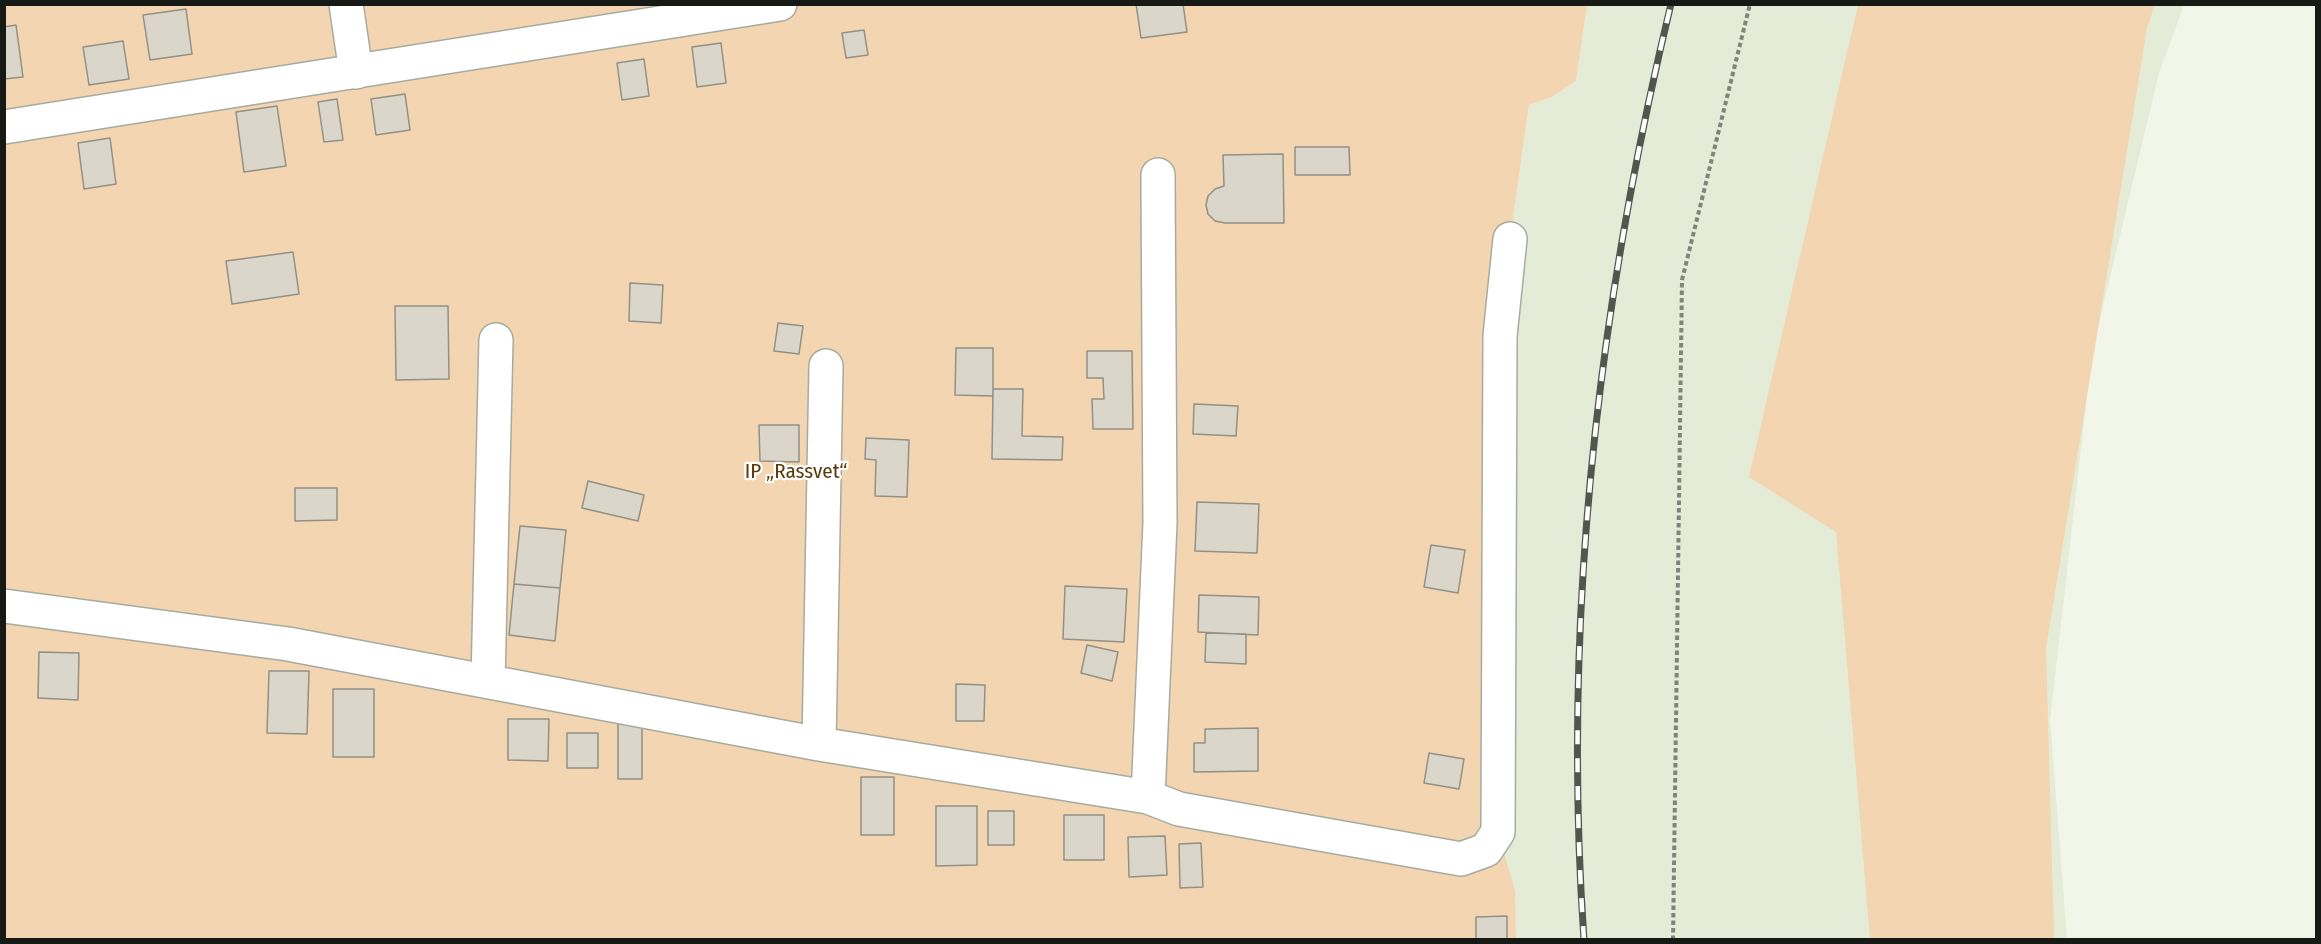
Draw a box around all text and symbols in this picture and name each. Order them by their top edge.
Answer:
park label: IP „Rassvet“ [745,459,847,485]

